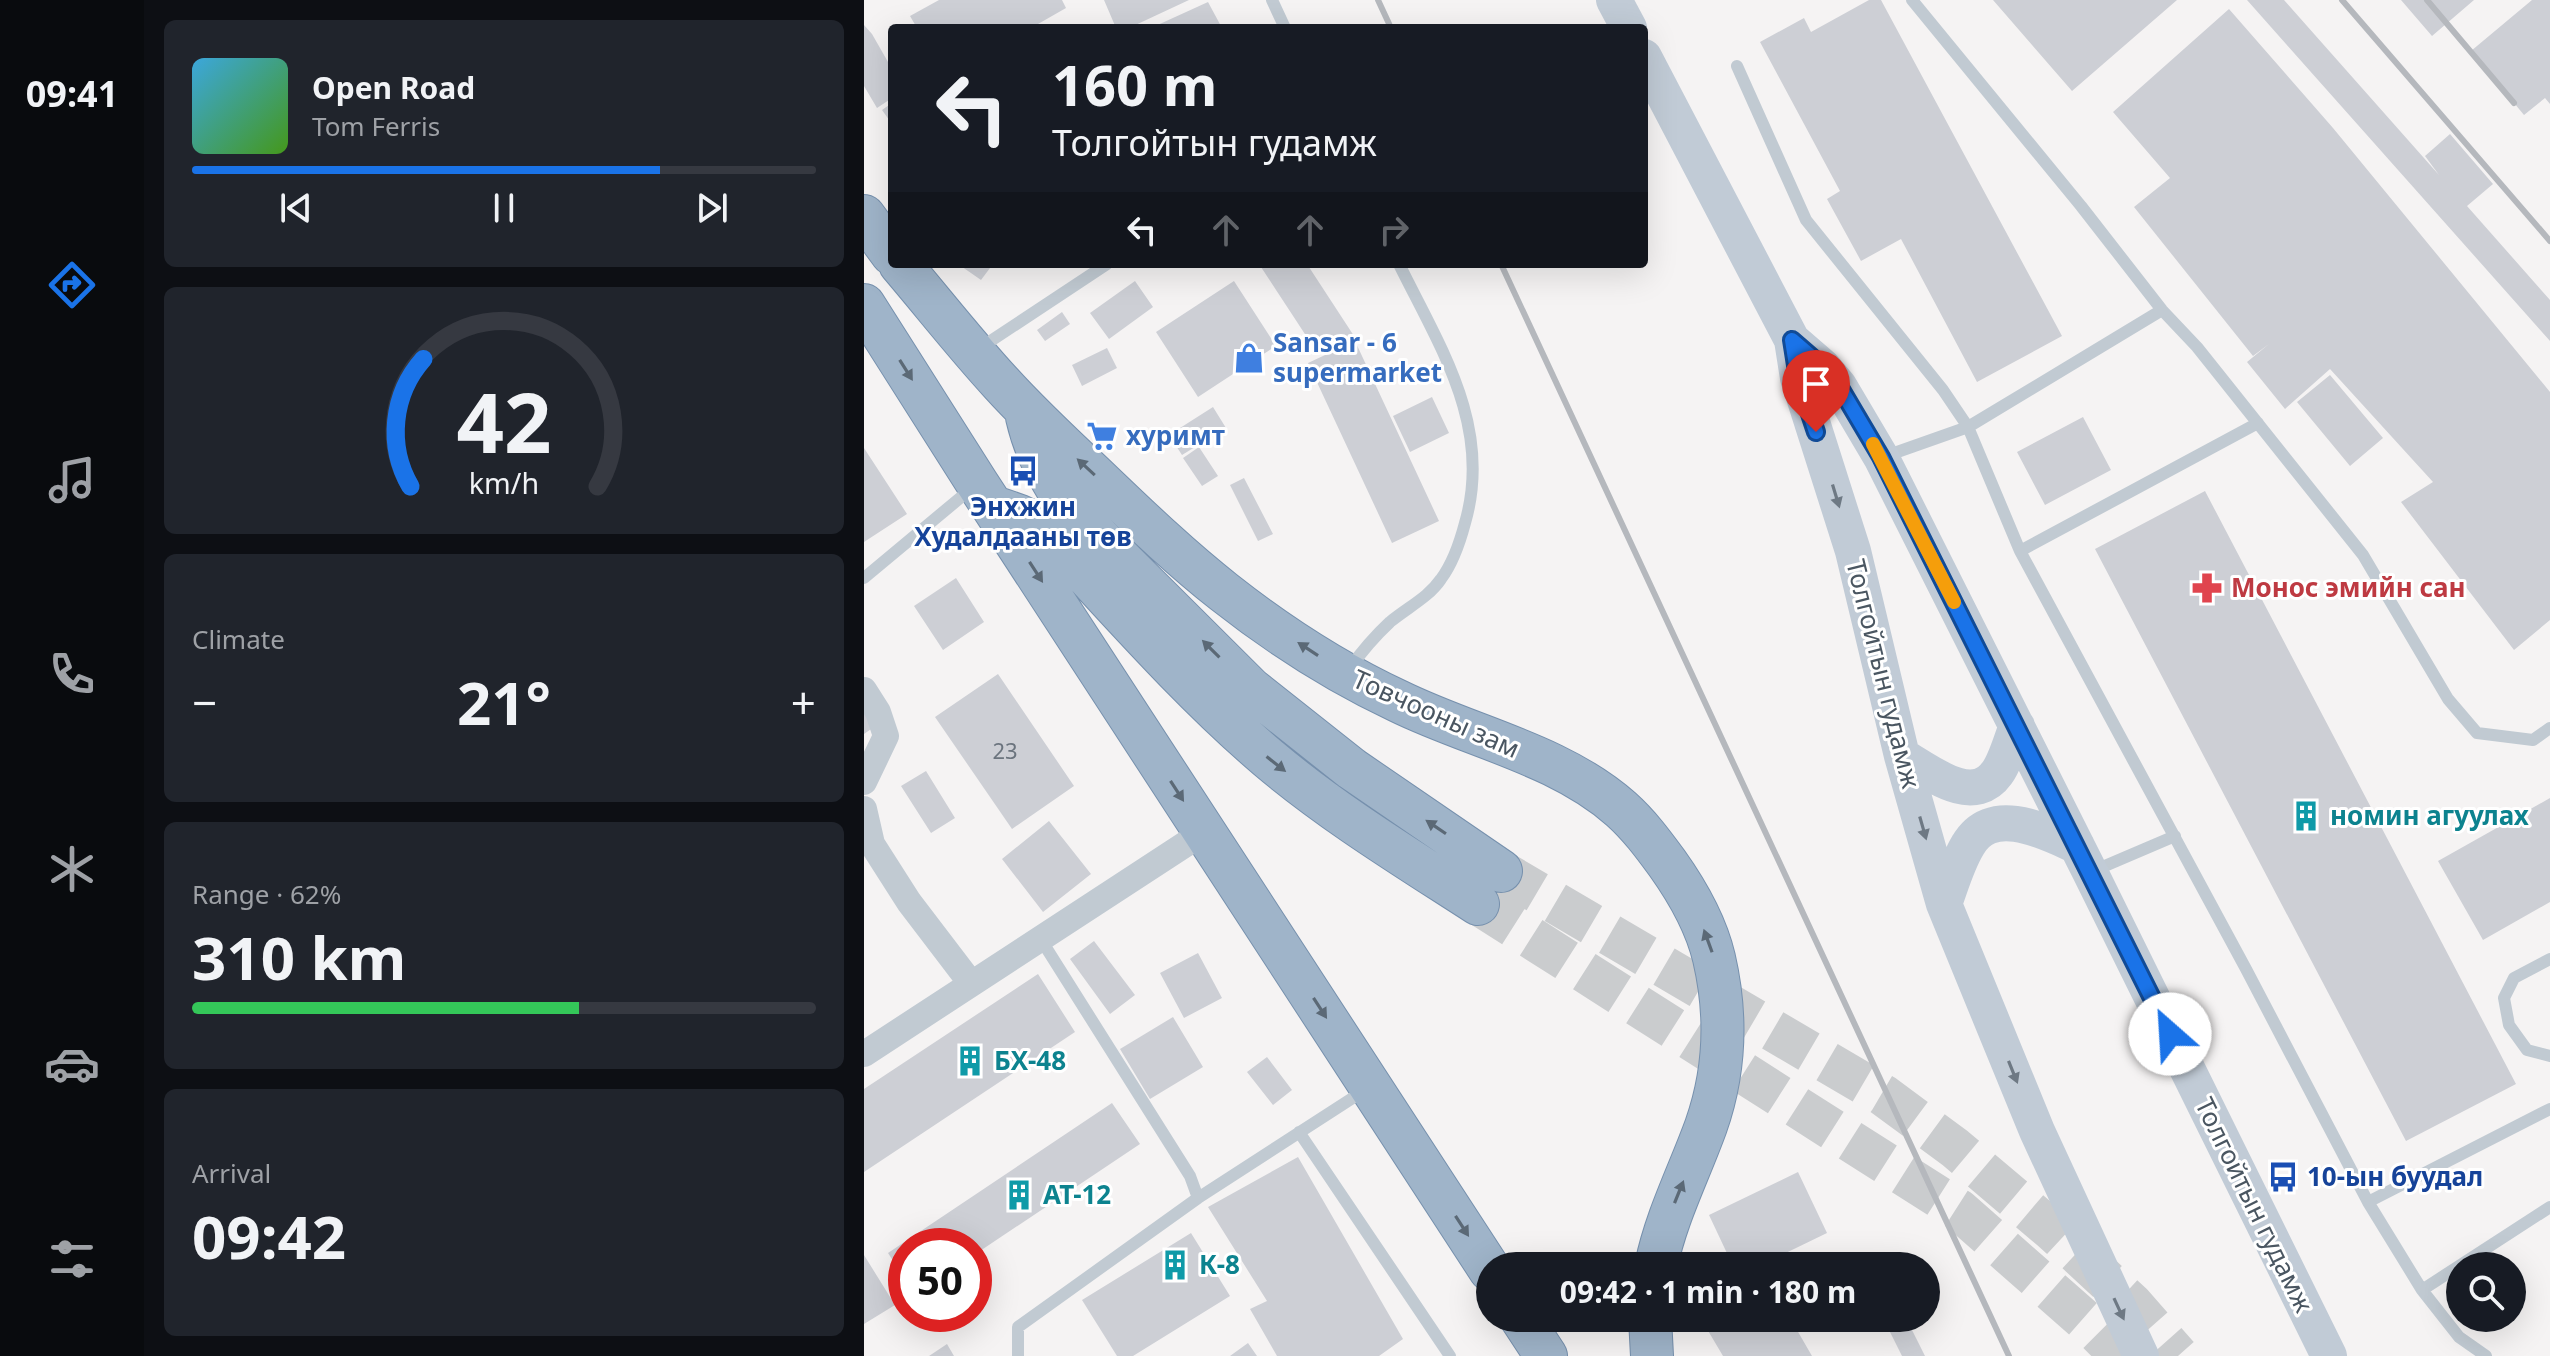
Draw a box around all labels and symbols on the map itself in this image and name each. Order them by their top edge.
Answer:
place label: Sansar - 6 supermarket [1273,324,1442,390]
shop icon: Sansar - 6 supermarket [1232,341,1266,375]
pin [1782,350,1850,432]
one-way arrow [898,360,913,381]
place label: хуримт [1126,417,1225,453]
supermarket icon: хуримт [1085,419,1119,453]
bus stop icon: Энхжин Худалдааны төв [1006,454,1040,488]
one-way arrow [1077,459,1096,477]
one-way arrow [1830,484,1843,508]
place label: Энхжин Худалдааны төв [914,488,1132,554]
street label: Толгойтын гудамж [1838,556,1930,792]
one-way arrow [1029,562,1044,583]
place label: Монос эмийн сан [2231,569,2466,605]
pharmacy icon: Монос эмийн сан [2190,571,2224,605]
one-way arrow [1202,640,1221,659]
one-way arrow [1297,643,1319,657]
street label: Товчооны зам [1347,660,1526,766]
house number: 23 [992,735,1018,765]
one-way arrow [1266,756,1286,772]
one-way arrow [1170,780,1185,801]
place label: номин агуулах [2330,797,2529,833]
building icon: номин агуулах [2289,799,2323,833]
one-way arrow [1917,816,1929,841]
one-way arrow [1426,820,1447,835]
one-way arrow [1701,928,1714,952]
position arrow [2128,992,2212,1076]
one-way arrow [1312,998,1327,1019]
place label: БХ-48 [994,1042,1066,1078]
building icon: БХ-48 [953,1044,987,1078]
one-way arrow [2007,1060,2020,1084]
street label: Толгойтын гудамж [2187,1091,2323,1318]
place label: 10-ын буудал [2307,1158,2483,1194]
bus stop icon: 10-ын буудал [2266,1160,2300,1194]
place label: АТ-12 [1043,1176,1111,1212]
building icon: АТ-12 [1002,1178,1036,1212]
one-way arrow [1673,1180,1686,1204]
one-way arrow [1454,1215,1468,1237]
speed limit sign: 50 [888,1228,992,1332]
place label: К-8 [1199,1246,1240,1282]
building icon: К-8 [1158,1248,1192,1282]
one-way arrow [2112,1297,2126,1321]

